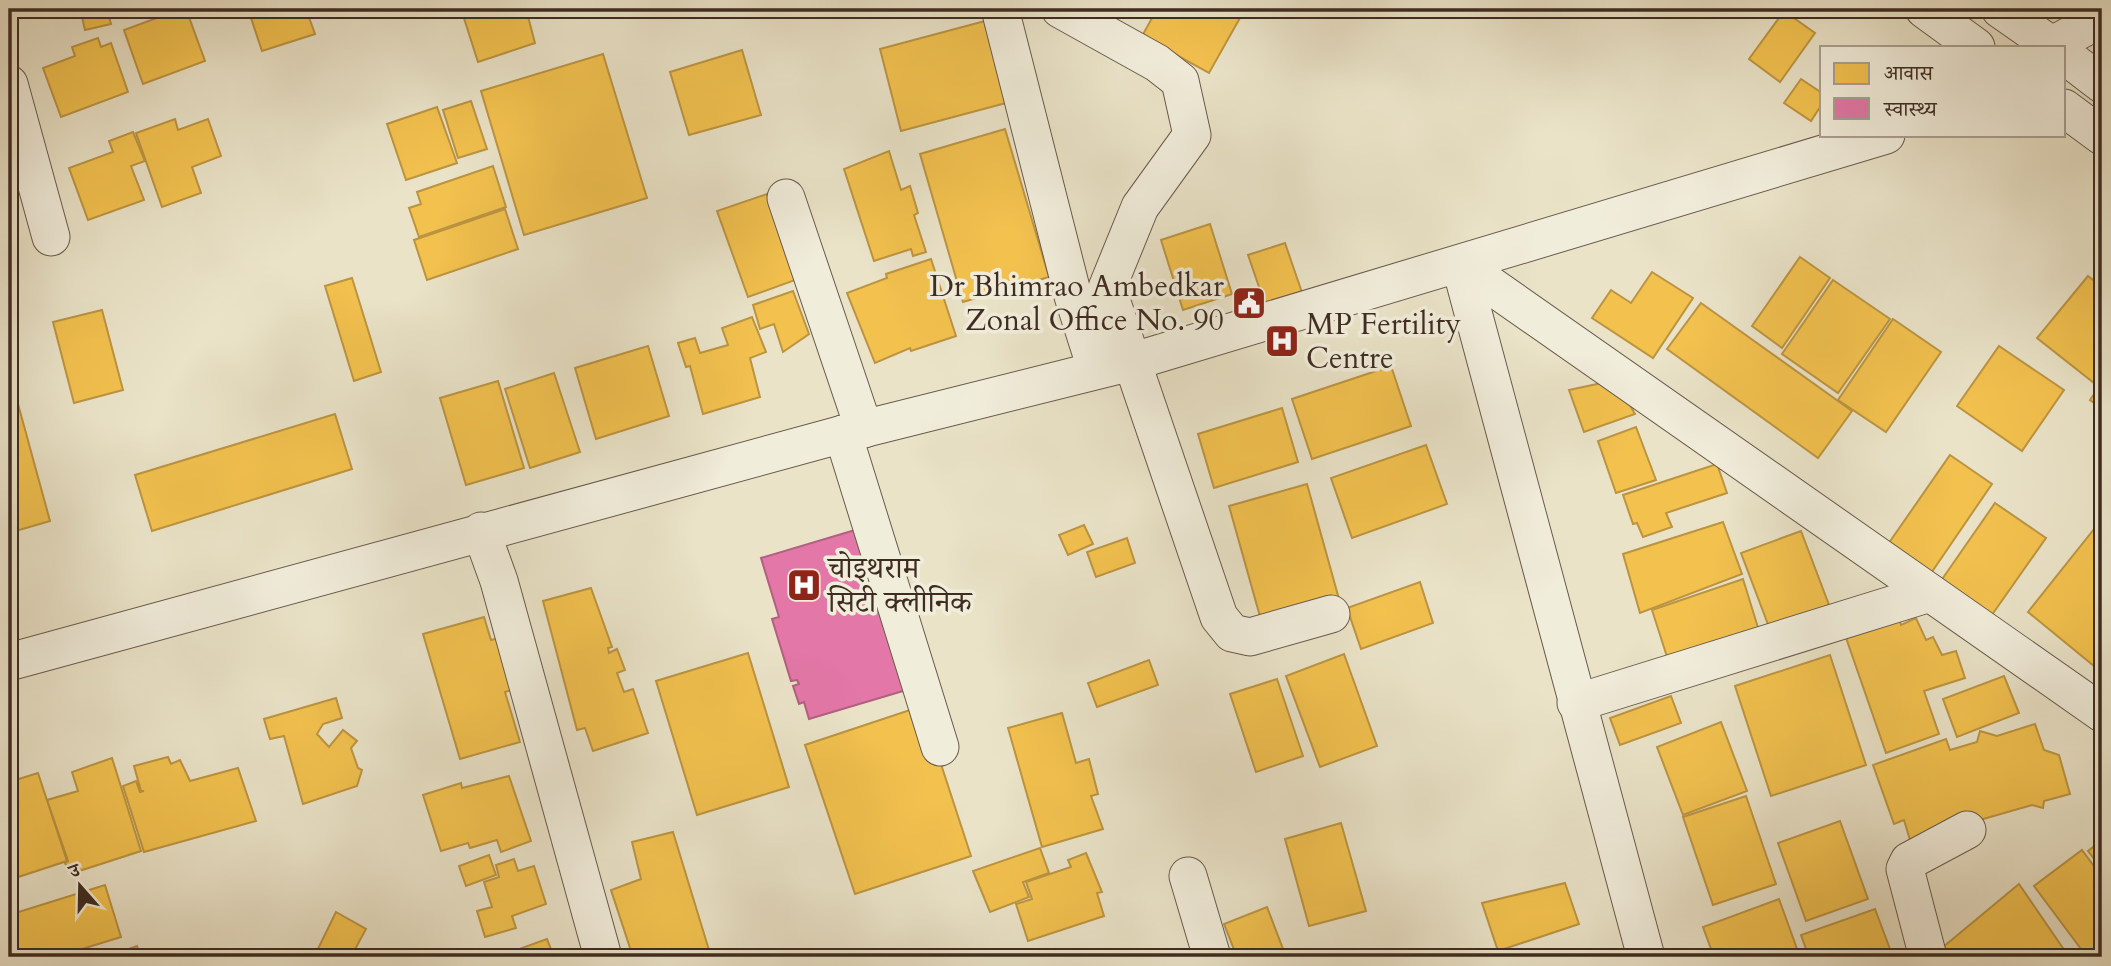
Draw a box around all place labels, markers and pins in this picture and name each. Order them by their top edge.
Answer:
place label: Dr Bhimrao Ambedkar Zonal Office No. 90 [929,266,1224,341]
public building icon: Dr Bhimrao Ambedkar Zonal Office No. 90 [1230,284,1268,322]
place label: MP Fertility Centre [1306,304,1461,379]
hospital icon: MP Fertility Centre [1263,322,1301,360]
place label: चोइथराम सिटी क्लीनिक [826,548,973,623]
hospital icon: चोइथराम सिटी क्लीनिक [785,566,823,604]

